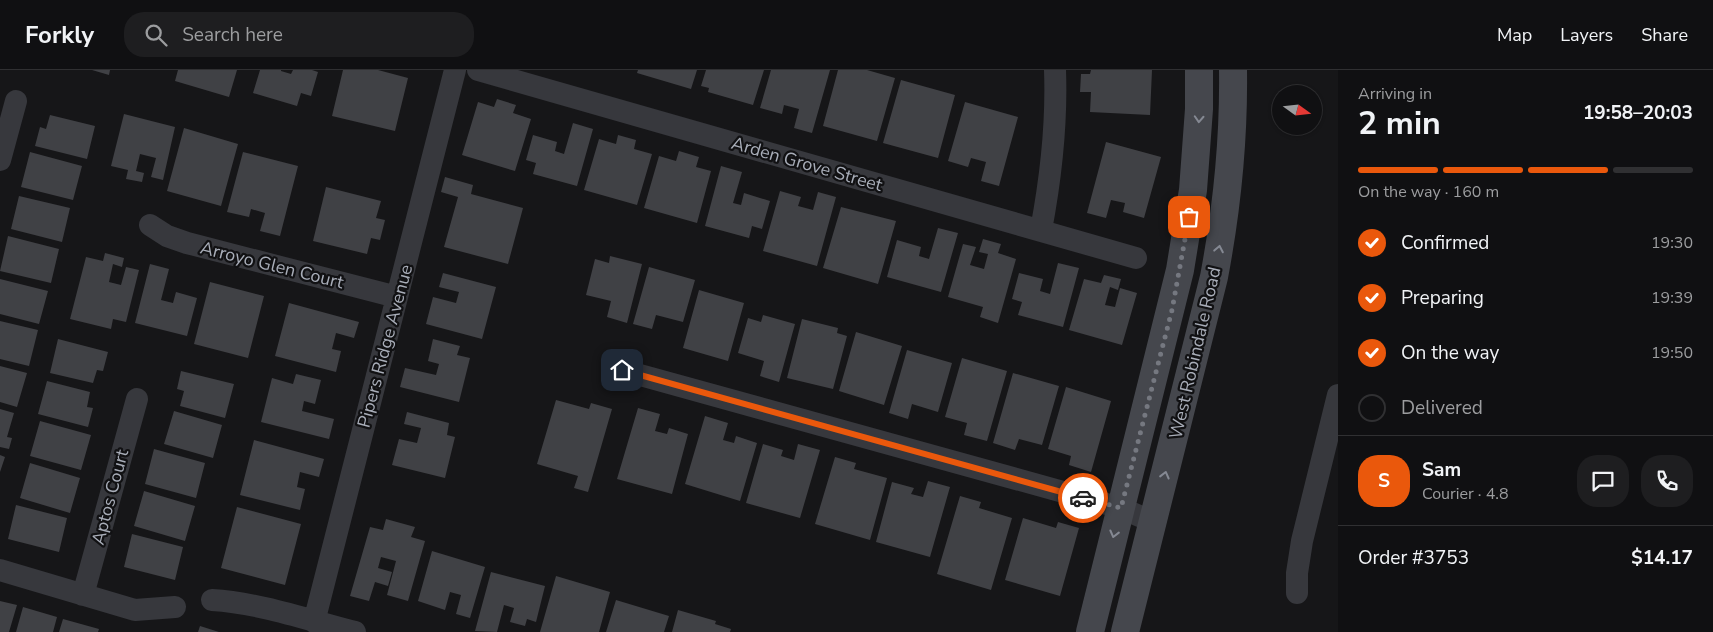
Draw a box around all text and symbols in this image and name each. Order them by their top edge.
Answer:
search box [124,12,474,57]
text: Forkly [25,19,94,51]
icon: search [142,21,170,49]
text: Search here [182,22,283,48]
text: Map [1497,23,1532,47]
text: Layers [1560,23,1613,47]
text: Share [1641,23,1688,47]
text: Arriving in [1358,83,1432,105]
north arrow [1272,85,1322,135]
map controls [1272,85,1322,135]
text: 19:58–20:03 [1583,100,1693,126]
text: 2 min [1358,102,1441,145]
one-way arrow [1193,115,1204,123]
street label: Arden Grove Street [729,131,886,197]
text: On the way · 160 m [1358,181,1499,203]
pin [1168,196,1210,238]
icon: bag [1175,203,1203,231]
icon: check [1358,229,1386,257]
text: Confirmed [1401,230,1489,256]
text: 19:30 [1651,232,1693,254]
street label: Arroyo Glen Court [198,236,347,295]
one-way arrow [1214,244,1224,253]
street label: Pipers Ridge Avenue [352,262,418,430]
street label: West Robindale Road [1164,265,1226,441]
icon: check [1358,284,1386,312]
text: Preparing [1401,285,1484,311]
text: 19:39 [1651,287,1693,309]
icon: check [1358,339,1386,367]
text: On the way [1401,340,1499,366]
text: 19:50 [1651,342,1693,364]
pin [601,349,643,391]
icon: home [608,356,636,384]
text: Delivered [1401,395,1483,421]
street label: Aptos Court [86,446,134,547]
button: chat [1577,455,1629,507]
button: phone [1641,455,1693,507]
text: Sam [1422,457,1461,483]
text: S [1378,468,1390,494]
one-way arrow [1159,470,1170,479]
courier [1058,473,1108,523]
text: Courier · 4.8 [1422,483,1508,505]
icon: car [1069,484,1097,512]
one-way arrow [1110,530,1120,538]
text: Order #3753 [1358,545,1469,571]
text: $14.17 [1631,545,1693,571]

